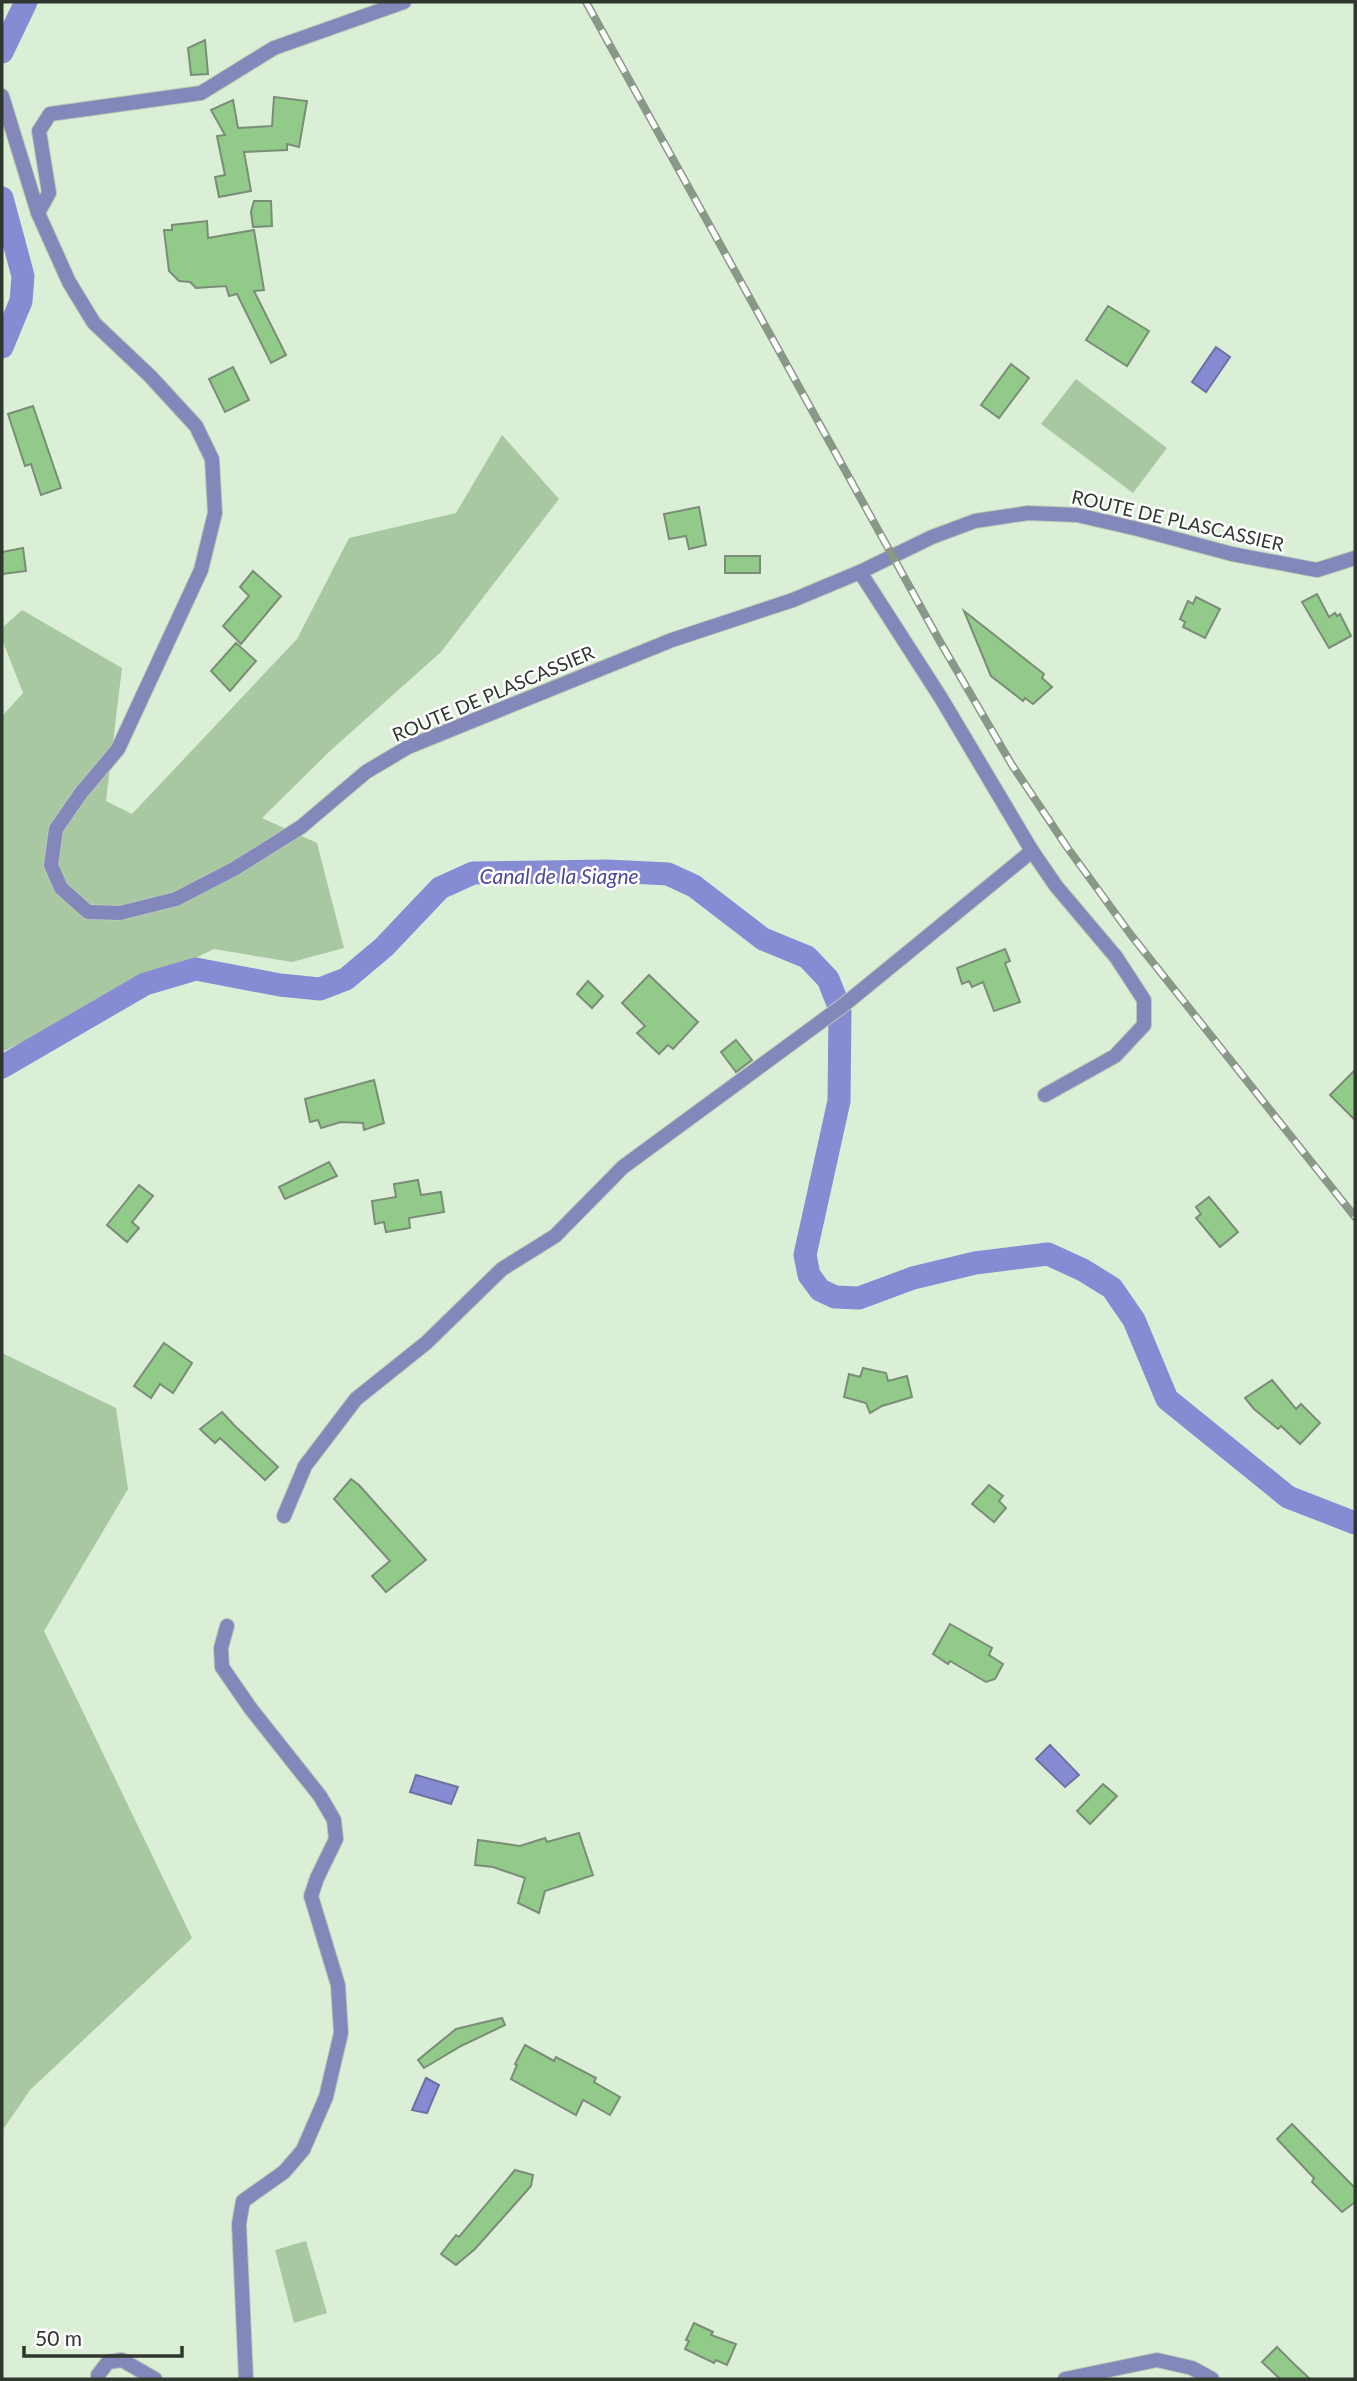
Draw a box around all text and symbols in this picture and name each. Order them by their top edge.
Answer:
street label: ROUTE DE PLASCASSIER [1070,484,1286,556]
street label: ROUTE DE PLASCASSIER [389,640,597,746]
water label: Canal de la Siagne [479,863,639,888]
scale bar [24,2314,182,2358]
text: 50 m [35,2325,82,2350]

